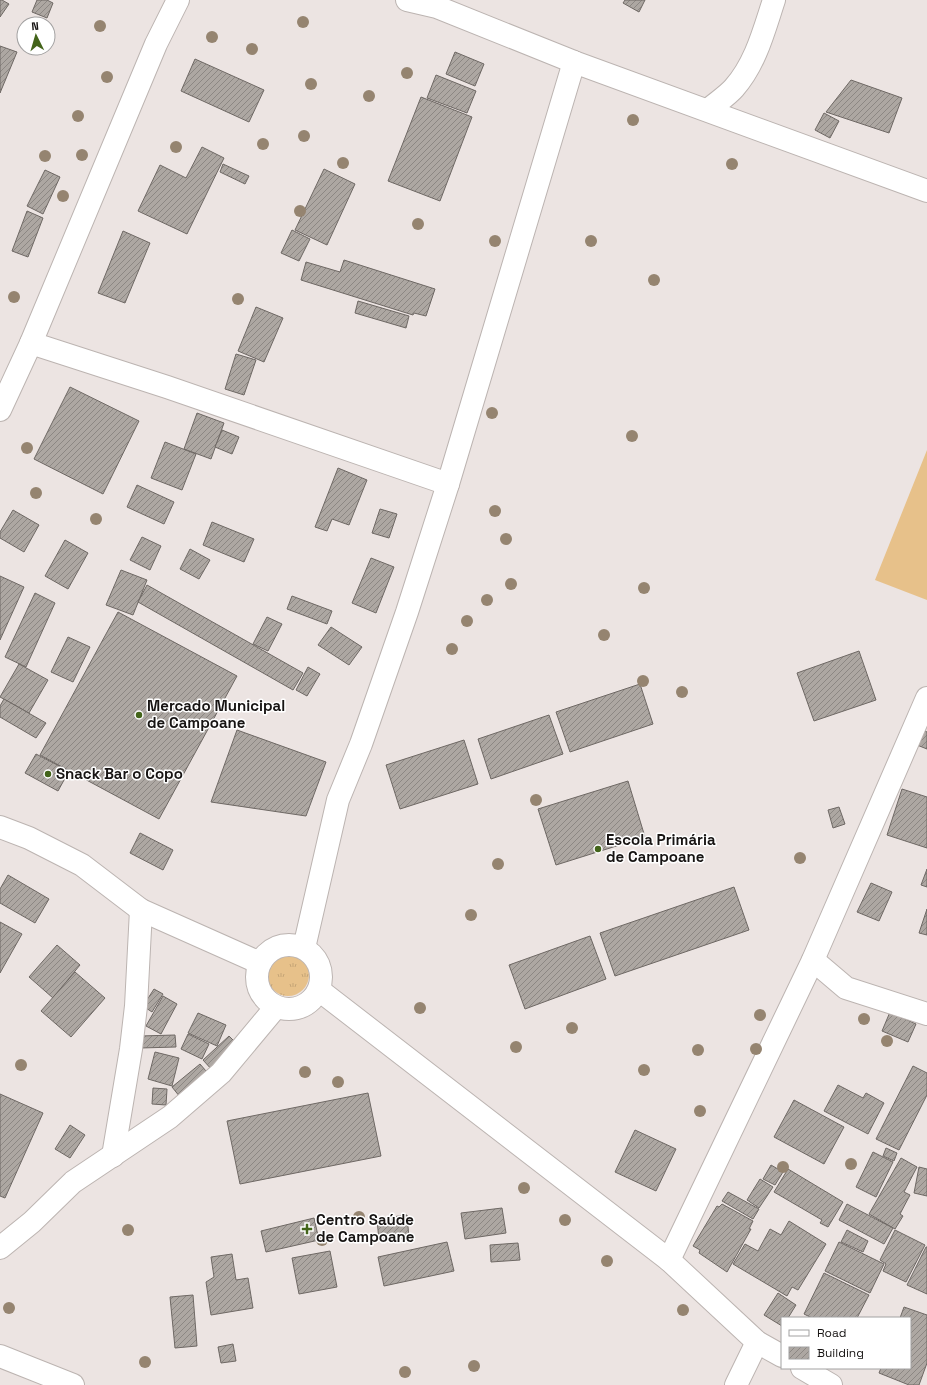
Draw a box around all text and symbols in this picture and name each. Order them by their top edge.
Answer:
north arrow [16,16,56,56]
text: N [31,19,39,33]
place label: Mercado Municipal de Campoane [147,696,285,732]
marker: Mercado Municipal de Campoane [134,710,144,720]
place label: Snack Bar o Copo [56,764,183,783]
marker: Snack Bar o Copo [43,769,53,779]
place label: Escola Primária de Campoane [606,830,716,866]
marker: Escola Primária de Campoane [593,844,603,854]
place label: Centro Saúde de Campoane [316,1210,415,1246]
marker: Centro Saúde de Campoane [301,1223,313,1235]
legend [781,1317,911,1369]
text: Road [817,1325,846,1341]
text: Building [817,1345,864,1361]

